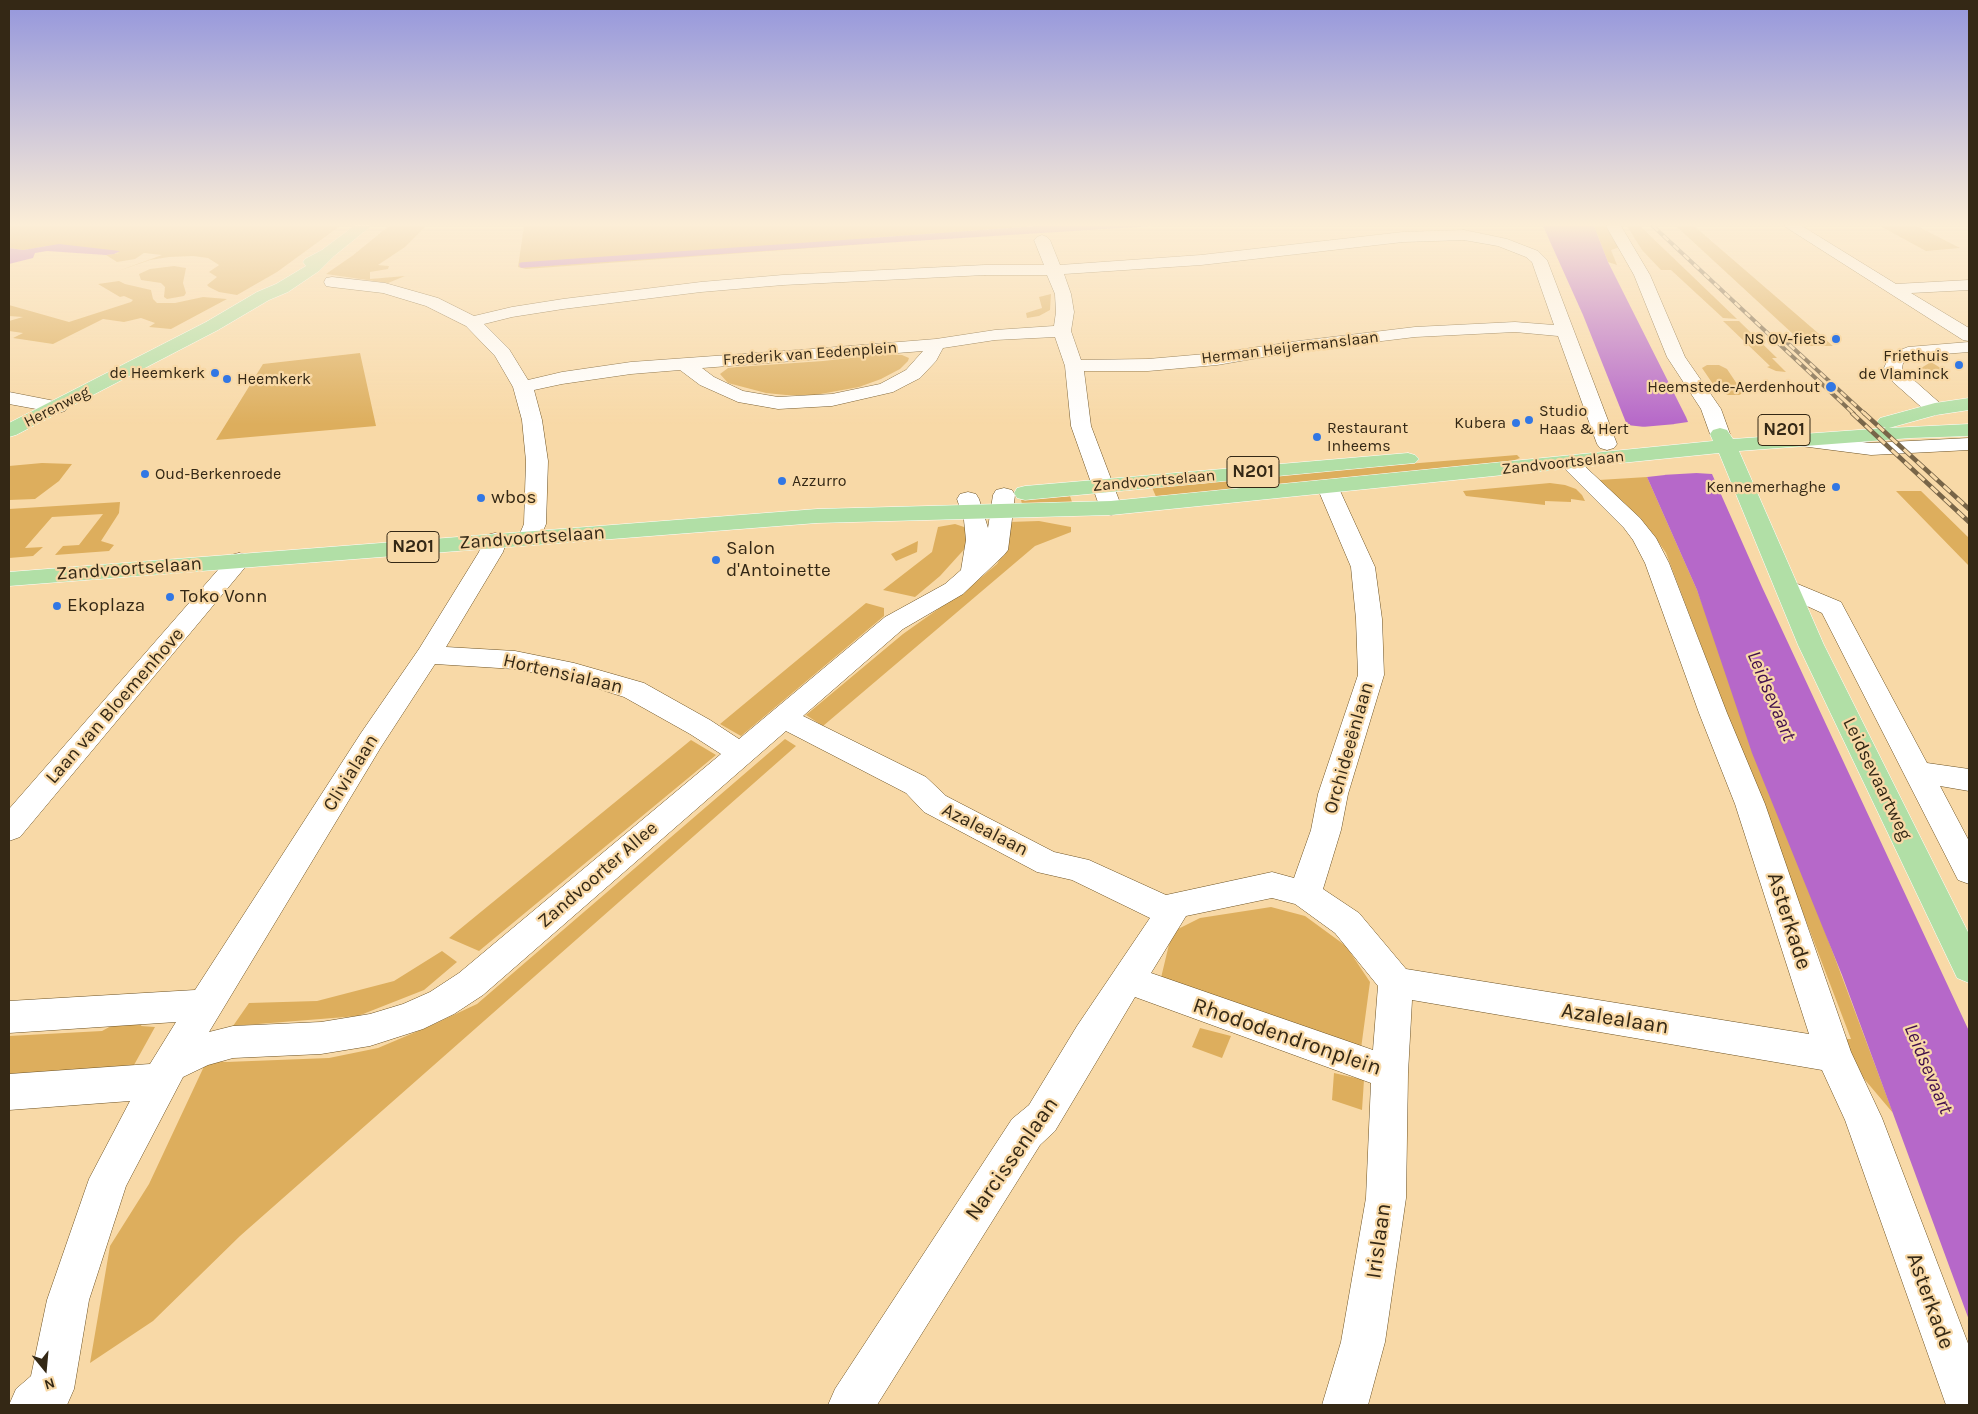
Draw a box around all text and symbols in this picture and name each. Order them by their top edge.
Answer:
street label: Herman Heijermanslaan [1200,328,1380,368]
place label: NS OV-fiets [1744,329,1826,349]
marker: NS OV-fiets [1830,333,1842,345]
street label: Frederik van Eedenplein [722,338,898,370]
place label: Friethuis de Vlaminck [1859,346,1949,384]
marker: Friethuis de Vlaminck [1953,359,1965,371]
place label: de Heemkerk [109,363,205,383]
marker: de Heemkerk [209,367,221,379]
place label: Heemkerk [237,369,311,389]
marker: Heemkerk [221,373,233,385]
place label: Heemstede-Aerdenhout [1647,377,1820,397]
marker: Heemstede-Aerdenhout [1824,380,1838,394]
street label: Herenweg [21,382,93,432]
place label: Studio Haas & Hert [1539,401,1629,439]
place label: Kubera [1454,413,1506,433]
marker: Studio Haas & Hert [1523,414,1535,426]
road number: N201 [1758,414,1810,446]
marker: Kubera [1510,417,1522,429]
place label: Restaurant Inheems [1327,418,1408,456]
marker: Restaurant Inheems [1311,431,1323,443]
street label: Zandvoortselaan [1501,447,1625,479]
road number: N201 [1227,457,1279,488]
place label: Oud-Berkenroede [155,464,281,484]
street label: Zandvoortselaan [1092,466,1216,496]
marker: Oud-Berkenroede [139,468,151,480]
place label: Azzurro [792,471,846,491]
marker: Azzurro [776,475,788,487]
place label: Kennemerhaghe [1706,477,1826,497]
marker: Kennemerhaghe [1830,481,1842,493]
place label: wbos [491,487,536,509]
marker: wbos [475,492,487,504]
street label: Zandvoortselaan [458,522,606,554]
road number: N201 [387,532,439,562]
place label: Salon d'Antoinette [726,538,831,582]
street label: Zandvoortselaan [55,553,203,585]
marker: Salon d'Antoinette [710,554,722,566]
place label: Toko Vonn [180,586,267,608]
marker: Toko Vonn [164,591,176,603]
place label: Ekoplaza [67,595,145,617]
marker: Ekoplaza [51,600,63,612]
street label: Laan van Bloemenhove [41,623,189,789]
water label: Leidsevaart [1741,647,1801,745]
street label: Hortensialaan [501,649,625,699]
street label: Orchideeënlaan [1319,680,1379,816]
street label: Leidsevaartweg [1837,714,1917,844]
street label: Clivialaan [319,730,383,816]
street label: Azalealaan [938,799,1032,861]
street label: Zandvoorter Allee [534,817,662,933]
street label: Asterkade [1761,869,1817,973]
street label: Rhododendronplein [1189,992,1385,1082]
street label: Azalealaan [1559,997,1671,1041]
water label: Leidsevaart [1898,1020,1958,1118]
street label: Narcissenlaan [960,1092,1064,1226]
street label: Irislaan [1361,1202,1397,1280]
street label: Asterkade [1900,1249,1960,1353]
north arrow [20,1344,70,1394]
text: N [42,1374,57,1393]

